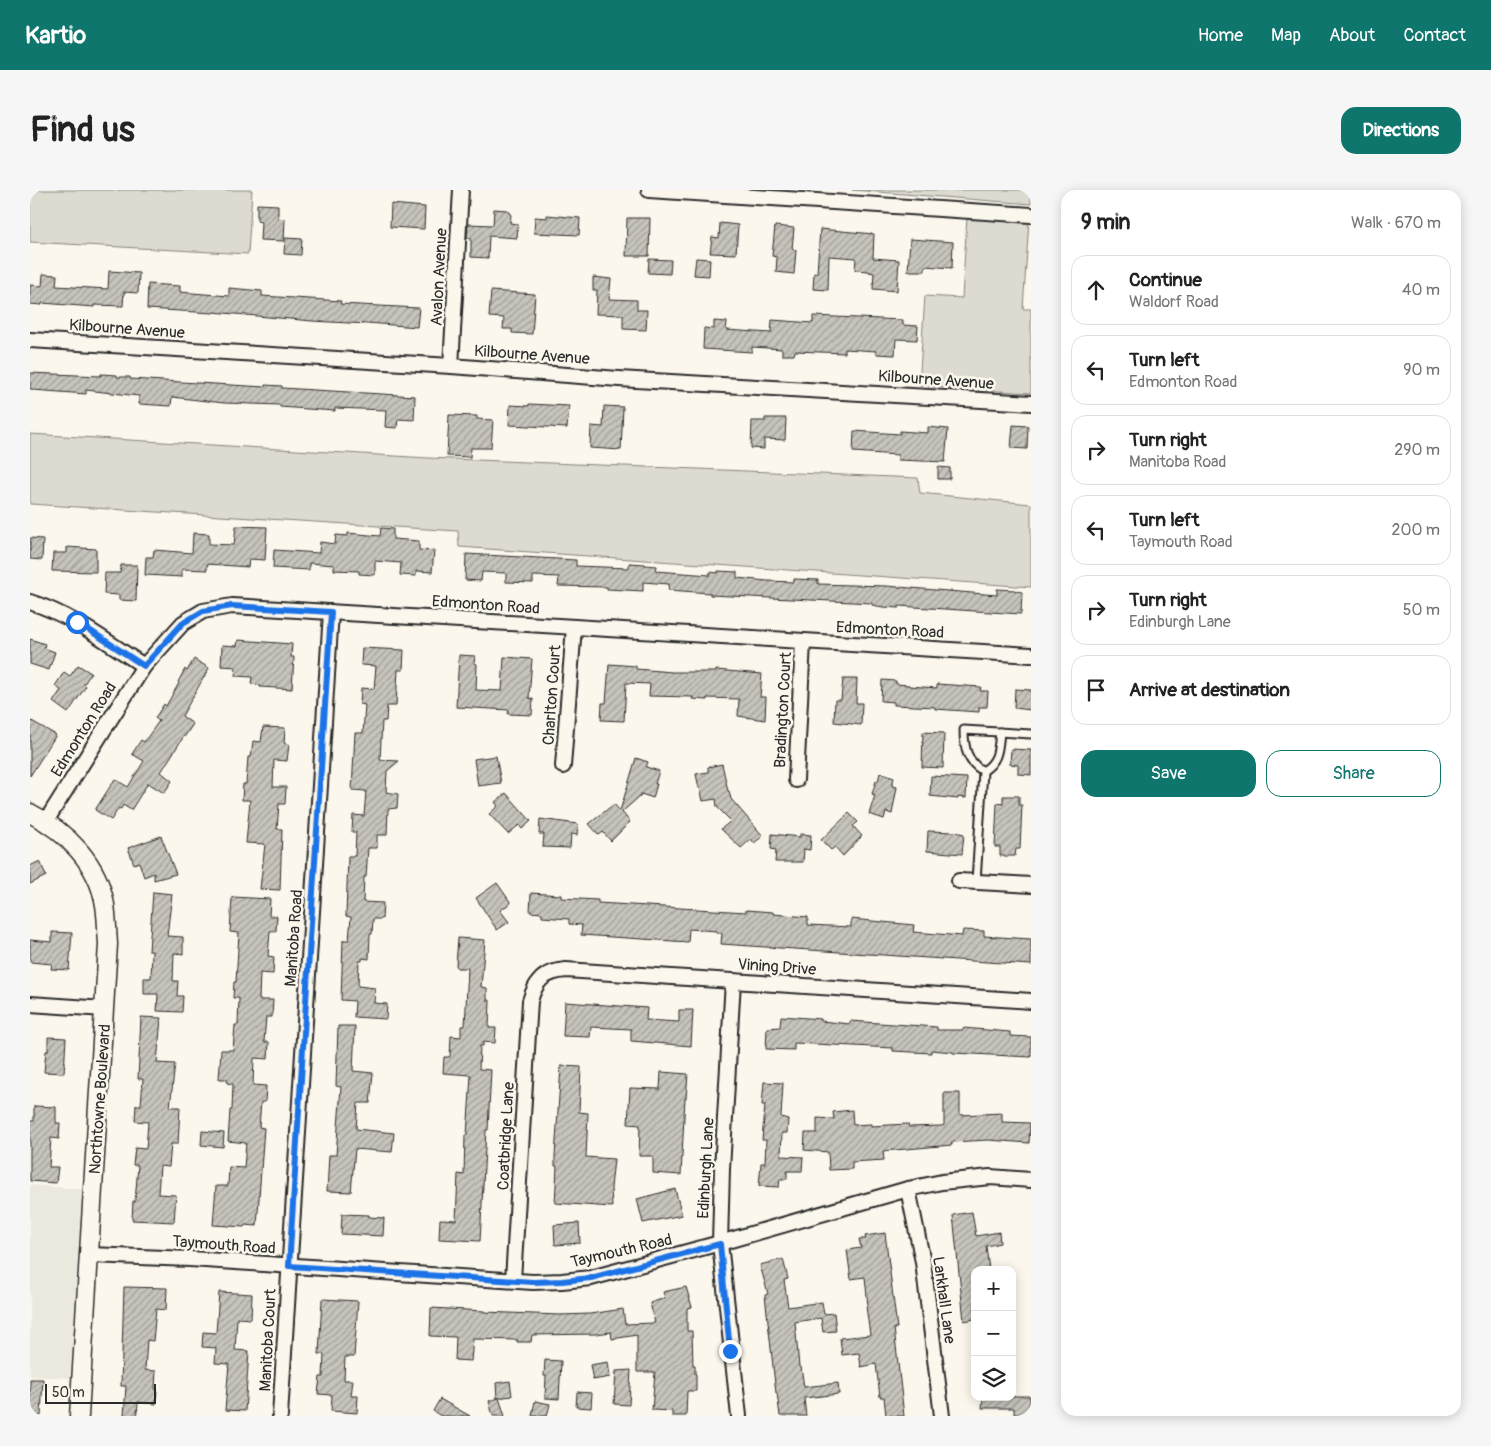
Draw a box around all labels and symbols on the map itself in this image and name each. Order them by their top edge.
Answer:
street label: Avalon Avenue [426,227,452,327]
street label: Kilbourne Avenue [68,315,186,343]
street label: Kilbourne Avenue [473,341,591,369]
street label: Kilbourne Avenue [877,366,995,394]
street label: Edmonton Road [431,591,541,619]
route start [66,611,89,634]
street label: Edmonton Road [835,617,945,643]
street label: Charlton Court [539,644,566,746]
street label: Bradington Court [770,651,796,768]
street label: Edmonton Road [47,678,121,781]
street label: Manitoba Road [281,889,307,987]
street label: Vining Drive [737,954,817,980]
street label: Northtowne Boulevard [85,1023,115,1175]
street label: Coatbridge Lane [493,1081,519,1191]
street label: Edinburgh Lane [693,1117,719,1219]
street label: Taymouth Road [568,1230,674,1272]
street label: Taymouth Road [172,1231,276,1259]
street label: Larkhall Lane [928,1255,960,1345]
street label: Manitoba Court [255,1288,281,1392]
route end [719,1340,742,1363]
scale bar [45,1381,156,1404]

